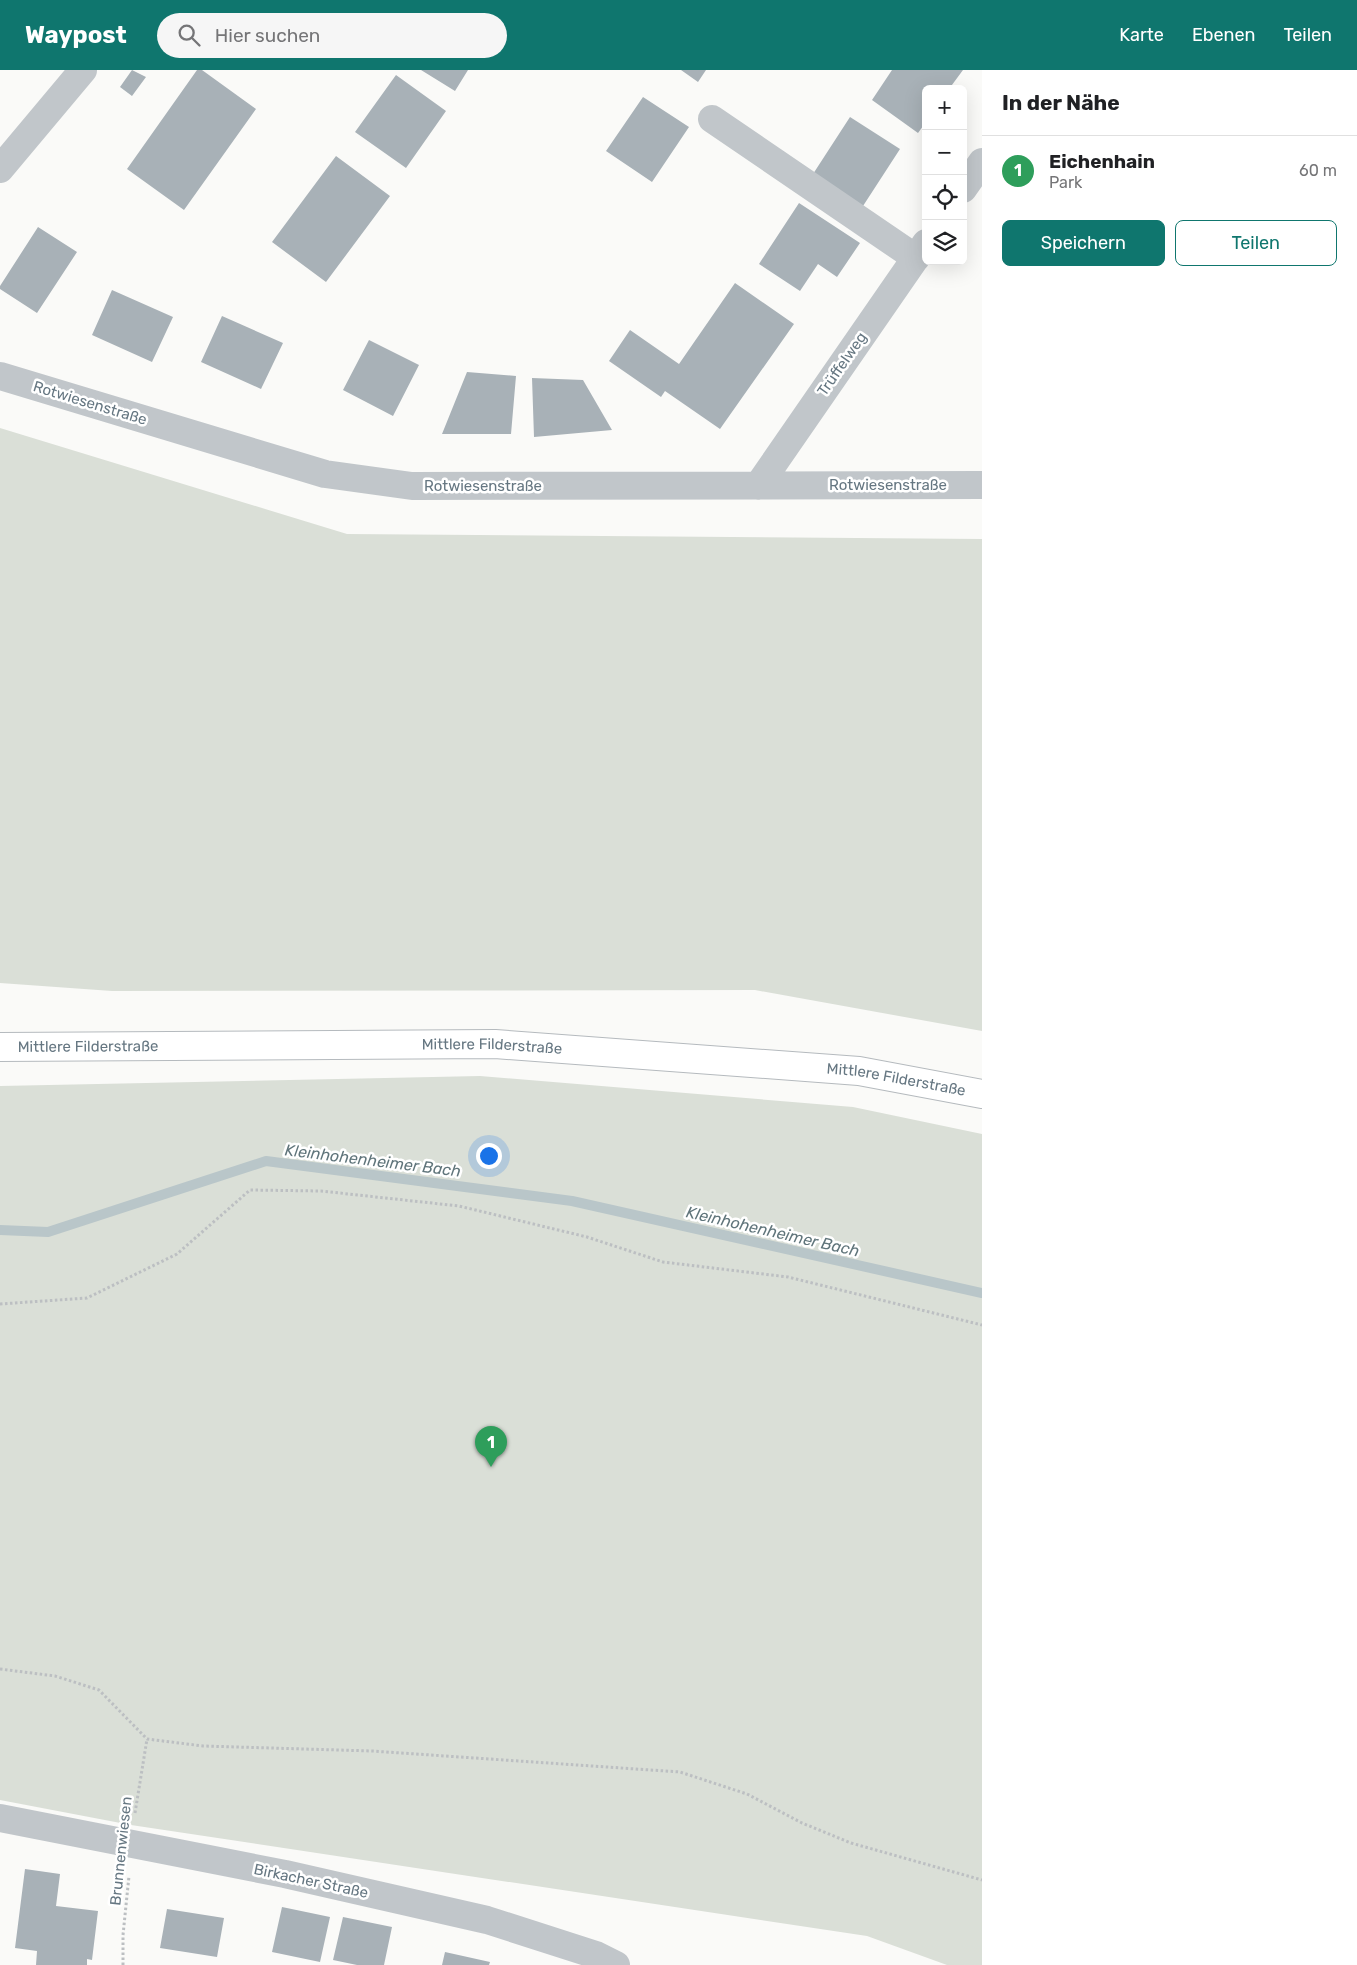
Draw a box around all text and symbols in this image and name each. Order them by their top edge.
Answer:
search box [157,13,507,58]
text: Waypost [25,21,127,49]
icon: search [175,21,203,49]
text: Hier suchen [215,24,320,47]
text: Karte [1119,24,1164,46]
text: Ebenen [1192,24,1256,46]
text: Teilen [1284,24,1332,46]
map controls [922,85,967,265]
button: + [922,85,967,130]
text: In der Nähe [1002,90,1120,115]
button: − [922,130,967,175]
text: Eichenhain [1049,150,1155,173]
text: 1 [1014,161,1022,180]
text: 60 m [1299,161,1337,180]
text: Park [1049,173,1082,192]
button: locate [922,175,967,220]
button: layers [922,220,967,265]
button: Speichern [1002,220,1165,266]
button: Teilen [1175,220,1337,266]
street label: Trüffelweg [814,329,870,399]
street label: Rotwiesenstraße [31,377,149,429]
street label: Rotwiesenstraße [829,476,947,494]
street label: Rotwiesenstraße [424,477,542,495]
street label: Mittlere Filderstraße [422,1035,563,1058]
street label: Mittlere Filderstraße [18,1037,158,1056]
street label: Mittlere Filderstraße [826,1060,967,1100]
water label: Kleinhohenheimer Bach [284,1140,462,1181]
your location [476,1143,502,1169]
water label: Kleinhohenheimer Bach [684,1202,861,1261]
pin: 1 [475,1426,507,1467]
street label: Brunnenwiesen [106,1796,136,1906]
street label: Birkacher Straße [252,1860,370,1902]

